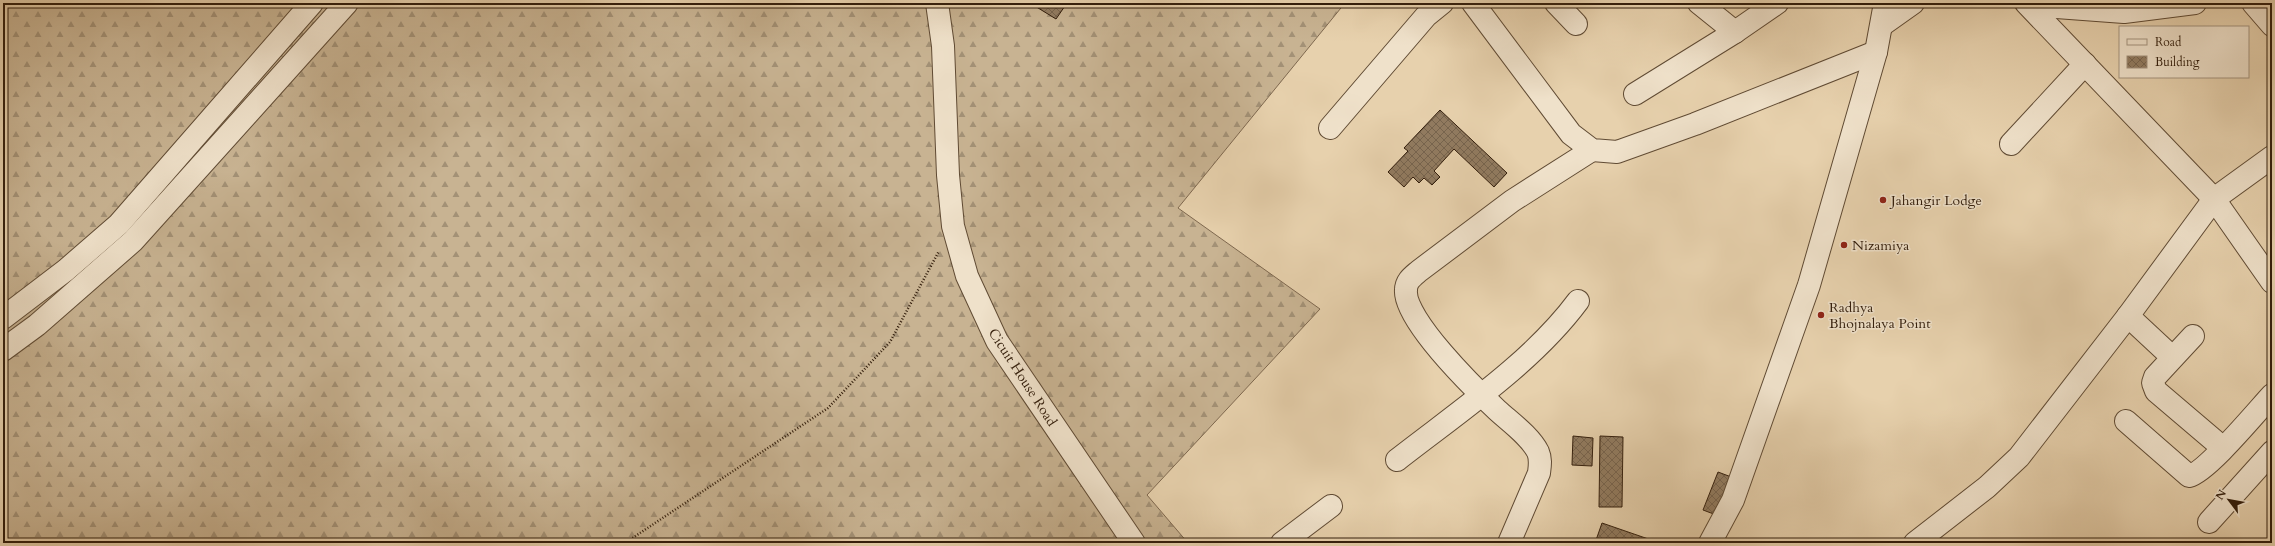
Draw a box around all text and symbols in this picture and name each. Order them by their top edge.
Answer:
legend [2119,26,2249,78]
text: Road [2155,34,2182,50]
text: Building [2155,54,2200,70]
place label: Jahangir Lodge [1889,191,1982,210]
marker: Jahangir Lodge [1878,195,1888,205]
place label: Nizamiya [1852,236,1909,255]
marker: Nizamiya [1839,240,1849,250]
place label: Radhya Bhojnalaya Point [1829,298,1931,333]
marker: Radhya Bhojnalaya Point [1816,310,1826,320]
street label: Cicuit House Road [984,325,1062,430]
north arrow [2209,480,2249,520]
text: N [2212,487,2230,503]

